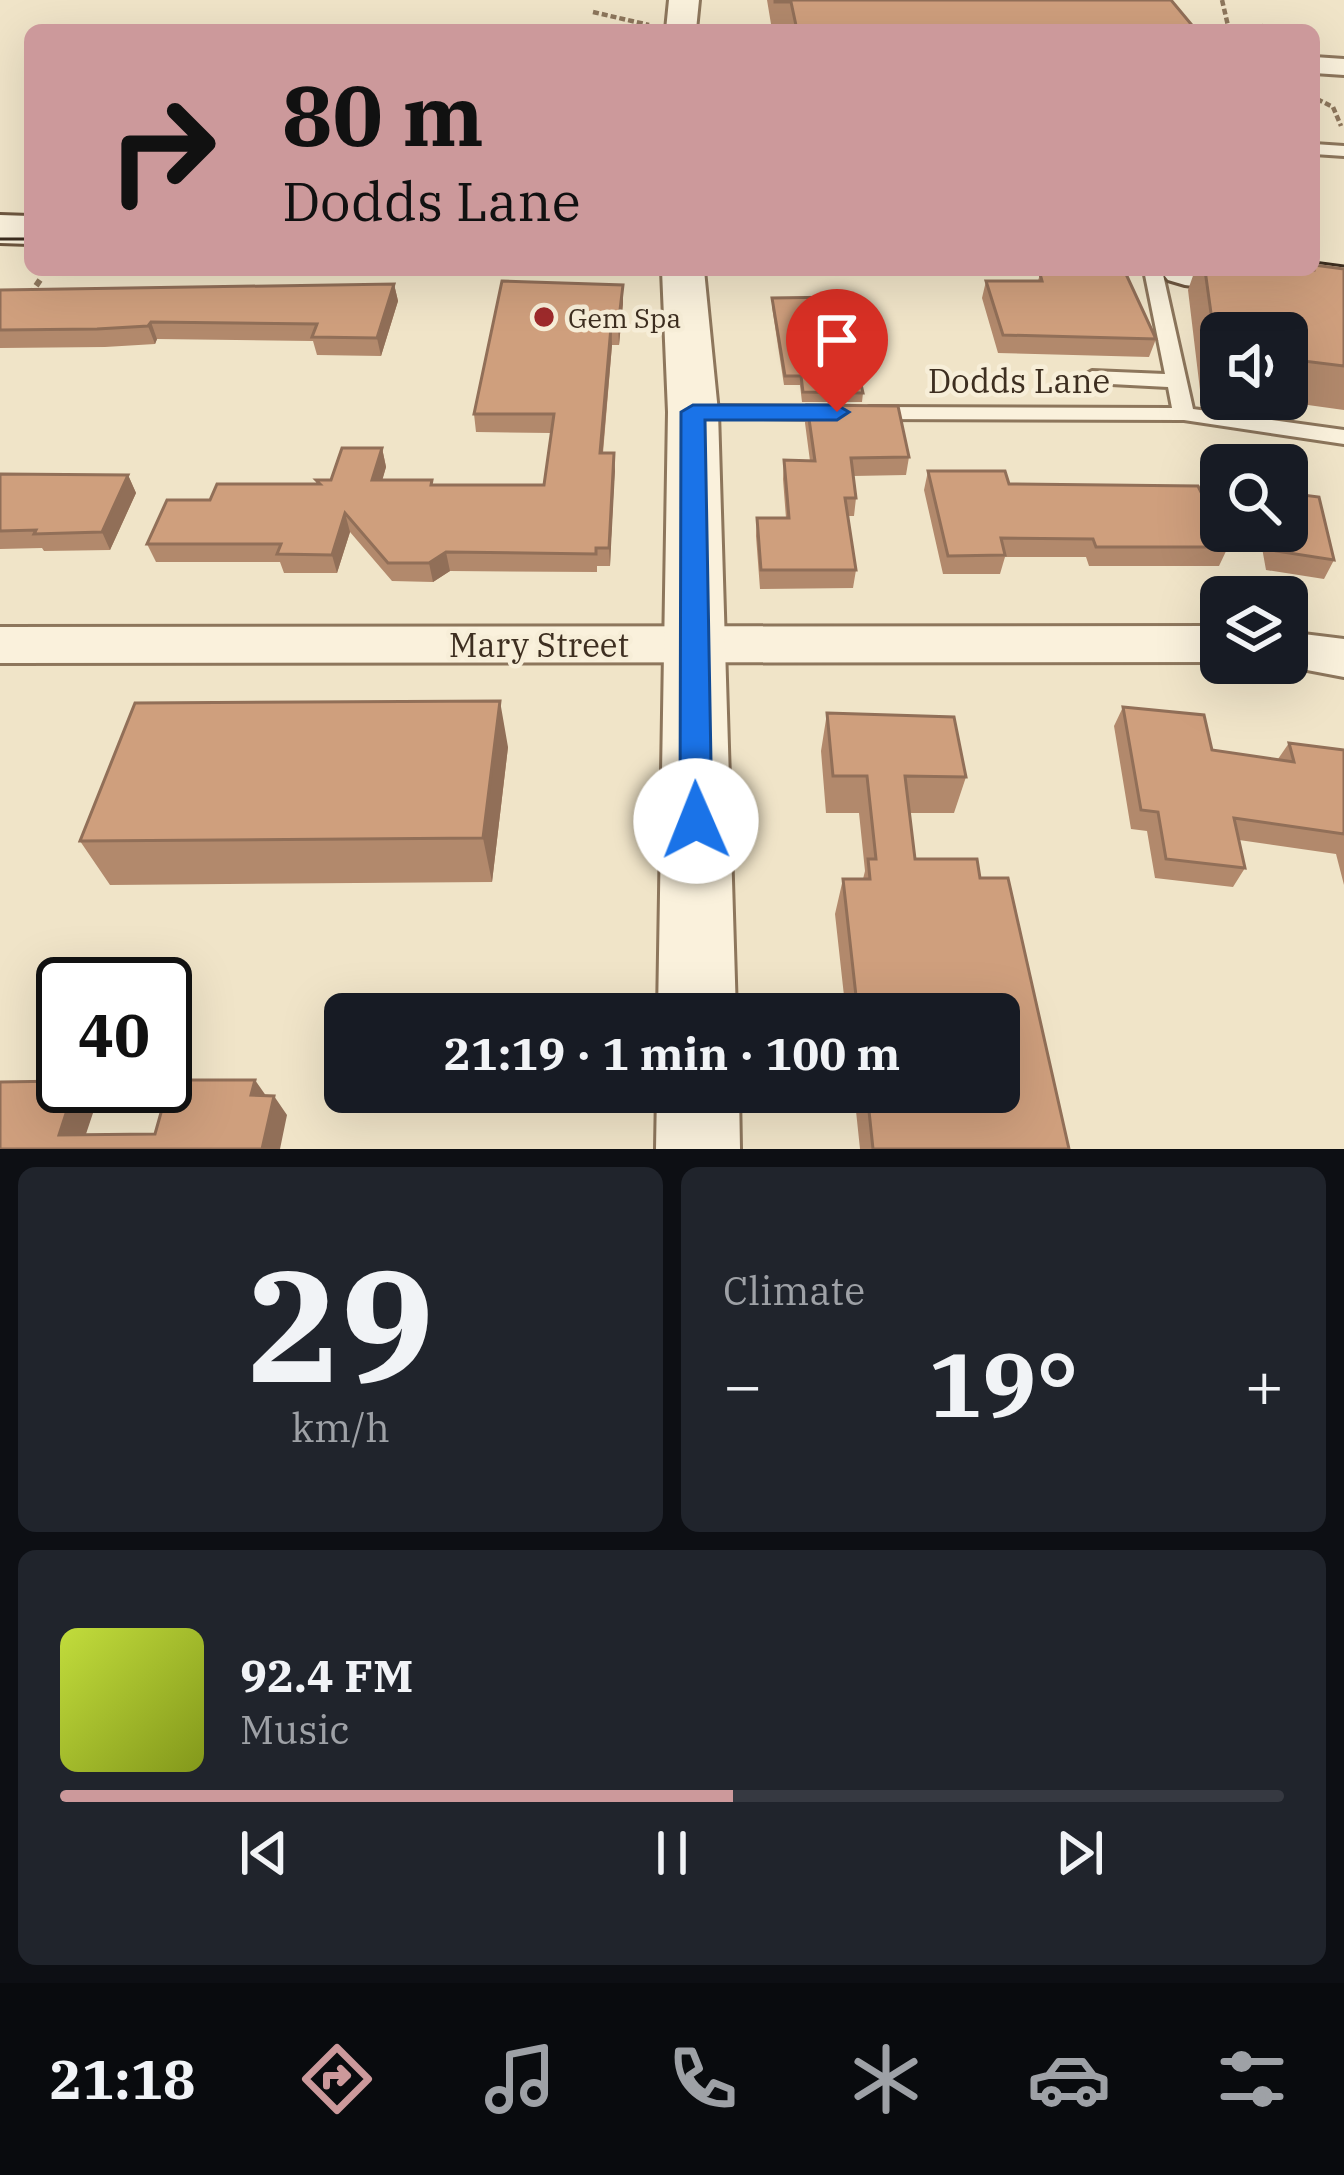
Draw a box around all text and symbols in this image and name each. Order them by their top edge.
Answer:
text: 80 m [282,60,484,169]
icon: right [84,72,240,228]
text: Dodds Lane [282,166,581,236]
pin [786,289,888,412]
place label: Gem Spa [568,300,681,335]
marker: Gem Spa [531,304,557,330]
icon: arrive [804,307,870,373]
map controls [1200,312,1308,684]
button: sound [1200,312,1308,420]
street label: Dodds Lane [928,359,1110,402]
button: search [1200,444,1308,552]
button: layers [1200,576,1308,684]
street label: Mary Street [449,623,629,666]
position arrow [633,758,759,884]
speed limit sign: 40 [36,957,192,1113]
text: 21:19 · 1 min · 100 m [444,1024,900,1082]
text: 29 [247,1222,434,1425]
text: Climate [723,1265,865,1316]
text: 19° [928,1325,1079,1442]
text: − [723,1341,763,1427]
text: + [1244,1341,1284,1427]
text: km/h [291,1402,390,1453]
text: 92.4 FM [240,1646,413,1704]
text: Music [240,1704,350,1755]
icon: previous [231,1820,297,1886]
icon: pause [639,1820,705,1886]
icon: next [1047,1820,1113,1886]
icon: directions [295,2037,379,2121]
icon: music [478,2037,562,2121]
icon: phone [661,2037,745,2121]
icon: climate [844,2037,928,2121]
icon: car [1027,2037,1111,2121]
icon: filters [1210,2037,1294,2121]
text: 21:18 [50,2044,196,2114]

